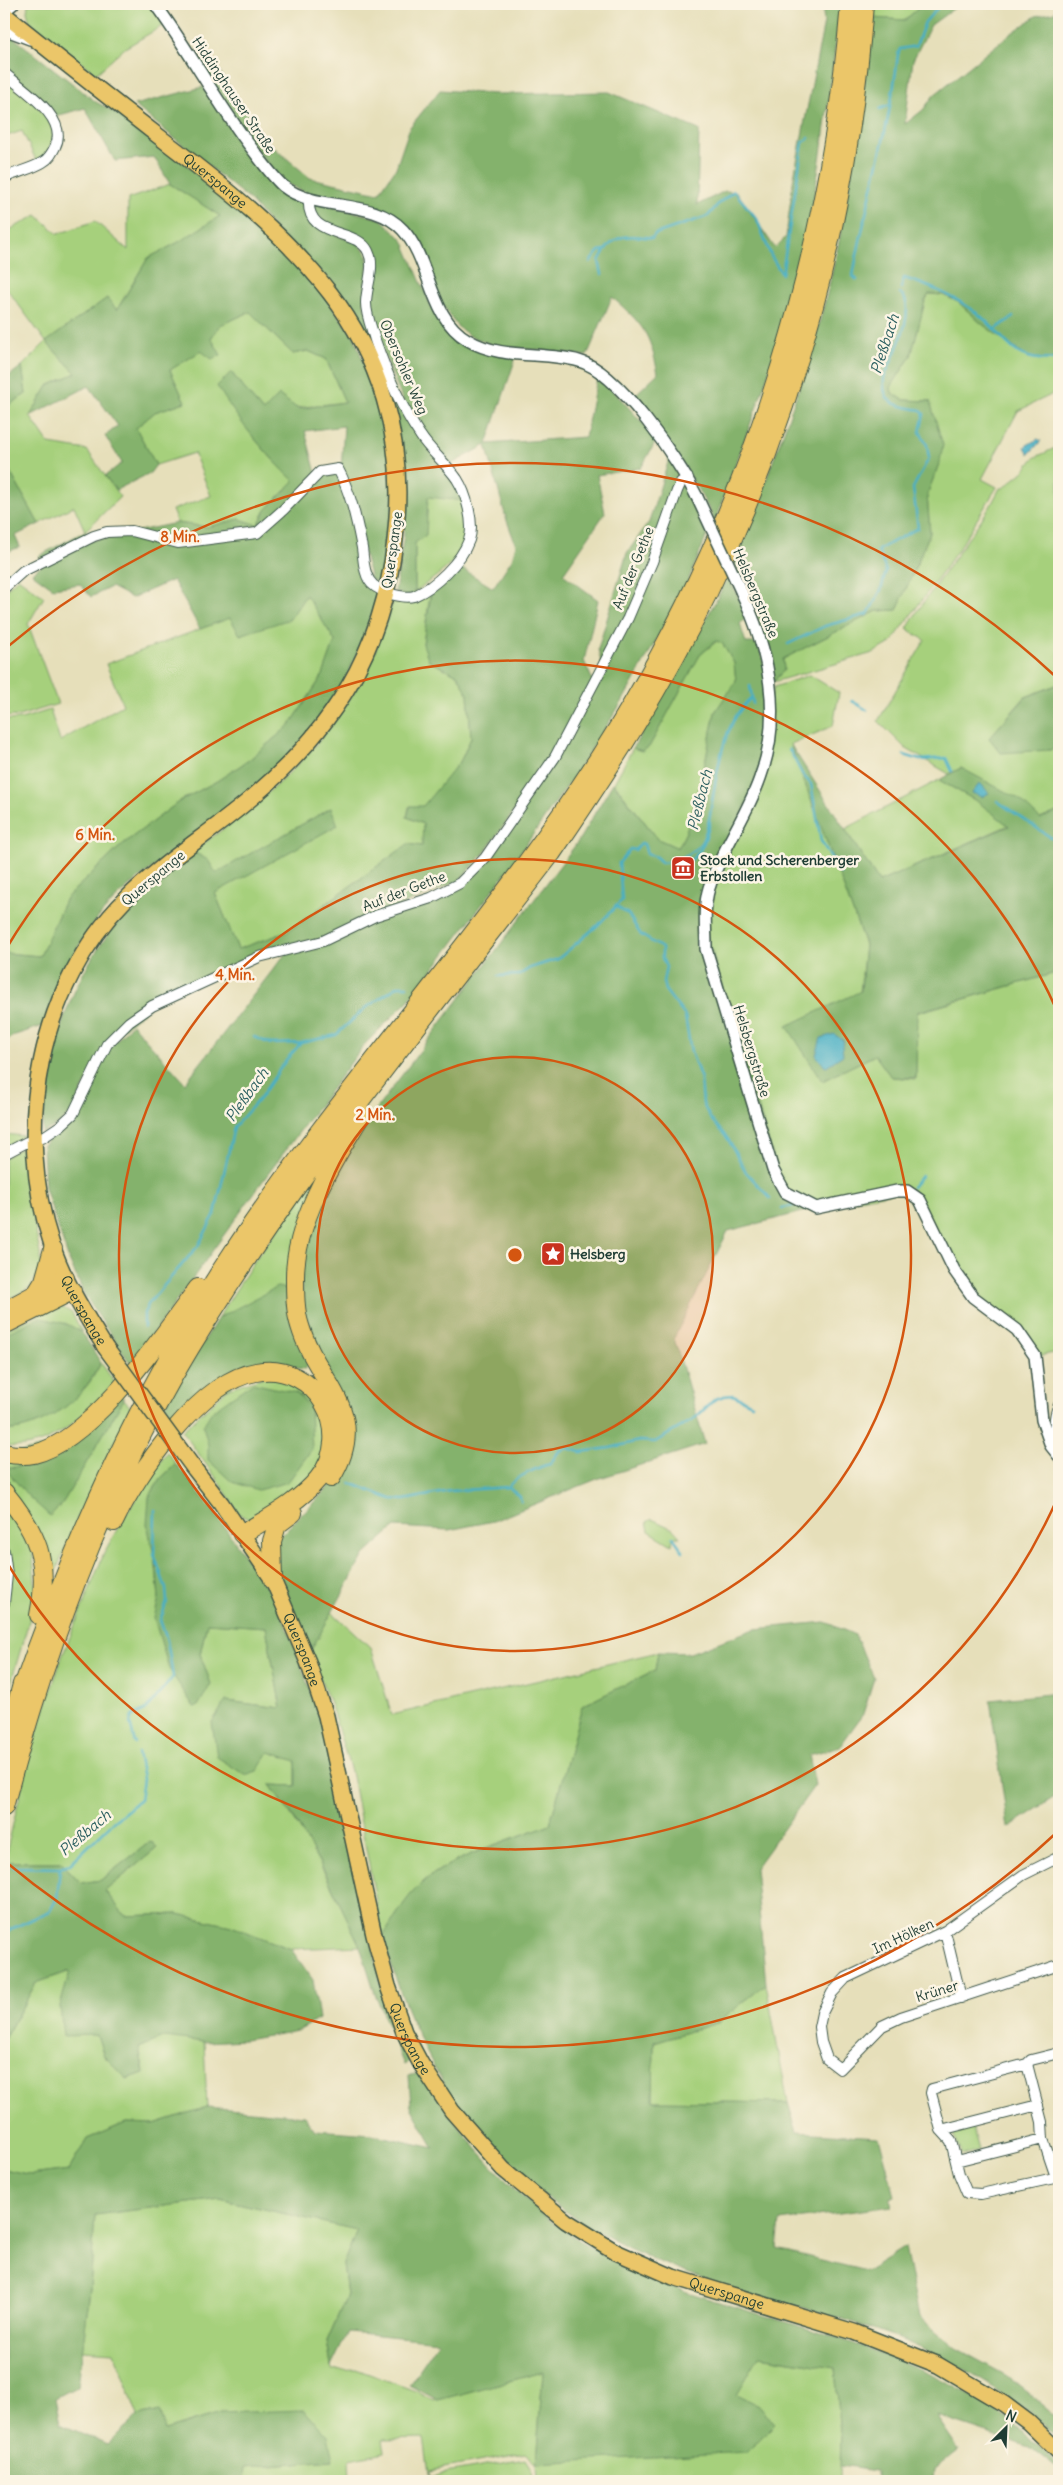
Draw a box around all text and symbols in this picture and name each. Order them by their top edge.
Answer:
street label: Hiddinghauser Straße [188,33,280,157]
street label: Querspange [179,149,251,212]
water label: Pleßbach [866,311,903,376]
street label: Obersohler Weg [376,317,432,417]
street label: Querspange [378,510,406,590]
street label: Auf der Gethe [608,524,658,612]
text: 8 Min. [160,527,200,546]
street label: Helsbergstraße [729,546,783,640]
water label: Pleßbach [683,767,716,832]
text: 6 Min. [75,825,115,844]
street label: Querspange [117,846,189,910]
place label: Stock und Scherenberger Erbstollen [700,851,859,885]
museum icon: Stock und Scherenberger Erbstollen [670,855,696,881]
street label: Auf der Gethe [360,867,448,915]
text: 4 Min. [215,965,255,984]
street label: Helsbergstraße [729,1003,775,1099]
water label: Pleßbach [221,1064,273,1125]
text: 2 Min. [355,1105,395,1124]
place icon: Helsberg [540,1241,566,1267]
place label: Helsberg [570,1245,626,1263]
centre of rings [506,1246,524,1264]
street label: Querspange [57,1272,111,1348]
street label: Querspange [279,1610,325,1689]
water label: Pleßbach [55,1805,115,1860]
street label: Im Hölken [870,1914,936,1958]
street label: Krüner [913,1976,961,2006]
street label: Querspange [386,2000,435,2078]
street label: Querspange [687,2273,766,2313]
north arrow [980,2402,1030,2452]
text: N [1003,2406,1019,2426]

